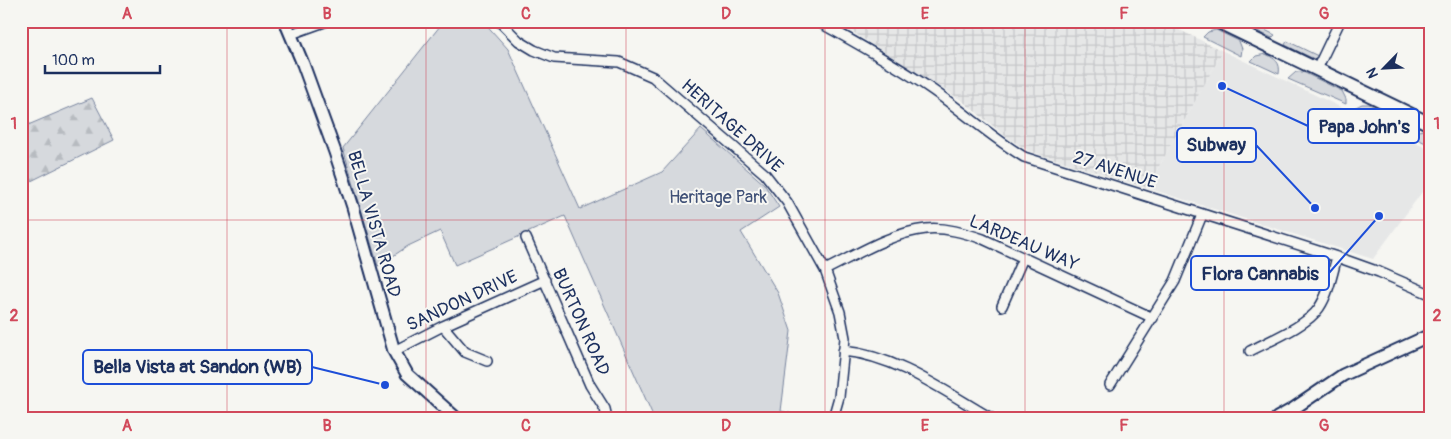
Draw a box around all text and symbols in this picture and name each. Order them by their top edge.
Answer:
text: A [122,4,133,24]
text: B [322,4,332,24]
text: C [521,4,531,24]
text: D [721,4,731,24]
text: E [921,4,930,24]
text: F [1119,4,1129,24]
text: G [1319,4,1330,24]
scale bar [45,42,160,74]
north arrow [1358,42,1408,92]
text: 100 m [52,51,95,70]
text: N [1363,65,1382,81]
street label: HERITAGE DRIVE [676,74,788,178]
callout: Papa John's [1308,109,1419,143]
text: 1 [11,114,17,134]
text: 1 [1434,114,1440,134]
text: Papa John's [1318,115,1410,139]
callout: Subway [1177,128,1256,162]
text: Subway [1186,133,1247,157]
street label: 27 AVENUE [1070,146,1160,194]
street label: BELLA VISTA ROAD [342,148,406,300]
park label: Heritage Park [669,186,768,209]
street label: LARDEAU WAY [966,210,1083,277]
callout: Flora Cannabis [1191,256,1329,290]
text: Flora Cannabis [1201,262,1319,286]
street label: SANDON DRIVE [403,265,521,337]
street label: BURTON ROAD [547,265,615,379]
text: 2 [10,306,19,326]
text: 2 [1433,306,1442,326]
callout: Bella Vista at Sandon (WB) [83,350,312,384]
text: Bella Vista at Sandon (WB) [93,355,303,379]
text: A [122,416,133,436]
text: B [322,416,332,436]
text: C [521,416,531,436]
text: D [721,416,731,436]
text: E [921,416,930,436]
text: F [1119,416,1129,436]
text: G [1319,416,1330,436]

